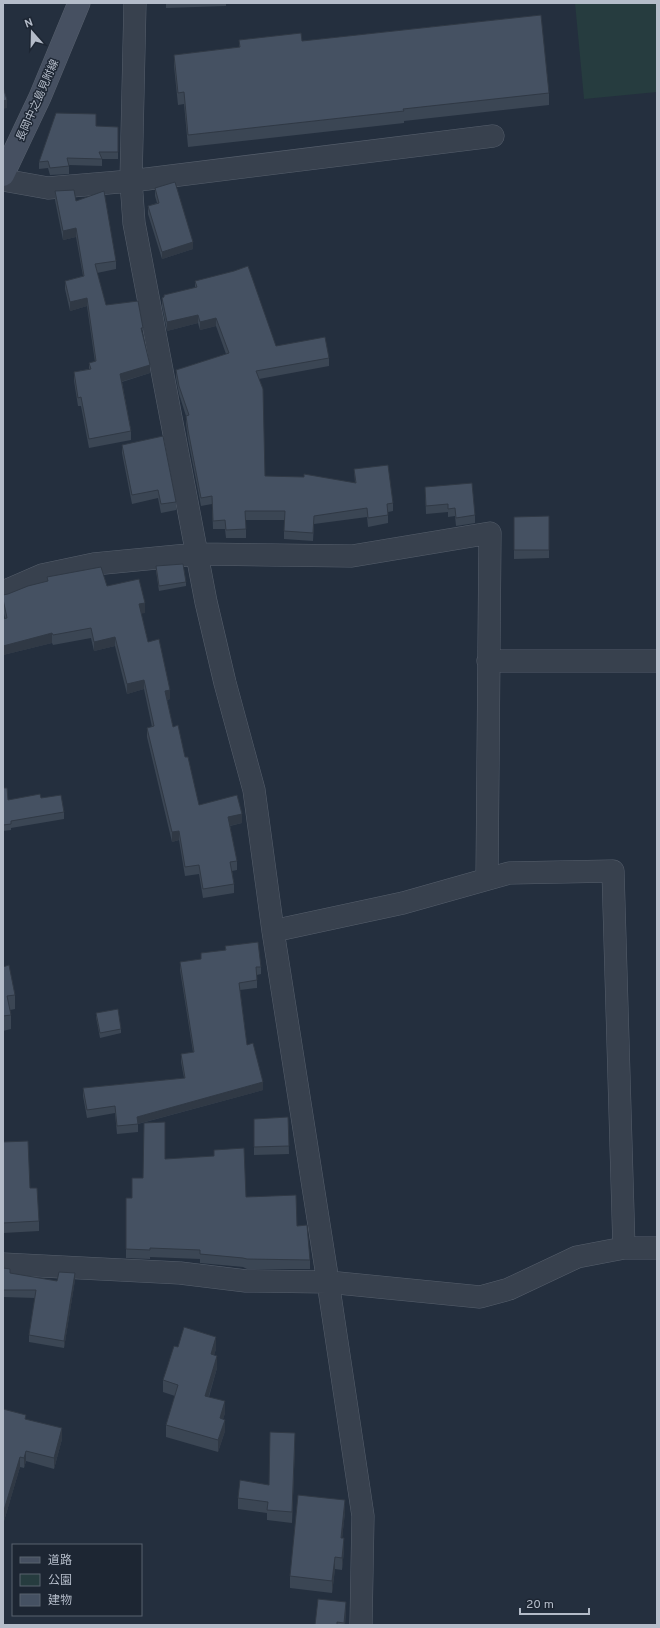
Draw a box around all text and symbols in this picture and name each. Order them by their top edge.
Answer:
north arrow [12,12,52,52]
text: N [23,16,35,31]
street label: 長岡中之島見附線 [14,57,62,143]
legend [12,1544,142,1616]
text: 道路 [48,1553,72,1569]
text: 公園 [48,1573,72,1589]
scale bar [520,1590,589,1616]
text: 建物 [48,1593,72,1609]
text: 20 m [526,1597,554,1613]

